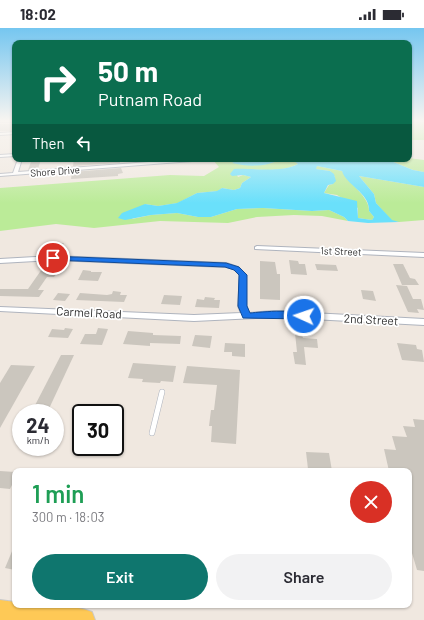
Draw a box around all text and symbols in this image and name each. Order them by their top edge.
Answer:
text: 18:02 [20,5,56,23]
text: 50 m [98,54,158,88]
icon: right [32,56,84,108]
text: Putnam Road [98,88,202,110]
icon: left [73,132,95,154]
text: Then [32,134,65,152]
street label: Shore Drive [30,163,80,179]
pin [36,241,70,275]
street label: 1st Street [320,244,362,258]
icon: arrive [42,247,64,269]
position arrow [283,295,325,337]
street label: Carmel Road [56,303,122,321]
street label: 2nd Street [343,311,399,327]
speed limit sign: 30 [72,404,124,456]
text: 24 [26,413,50,437]
text: km/h [27,434,49,446]
text: 1 min [32,479,84,508]
button: close [350,481,392,523]
text: 300 m · 18:03 [32,509,104,525]
button: Exit [32,554,208,600]
button: Share [216,554,392,600]

